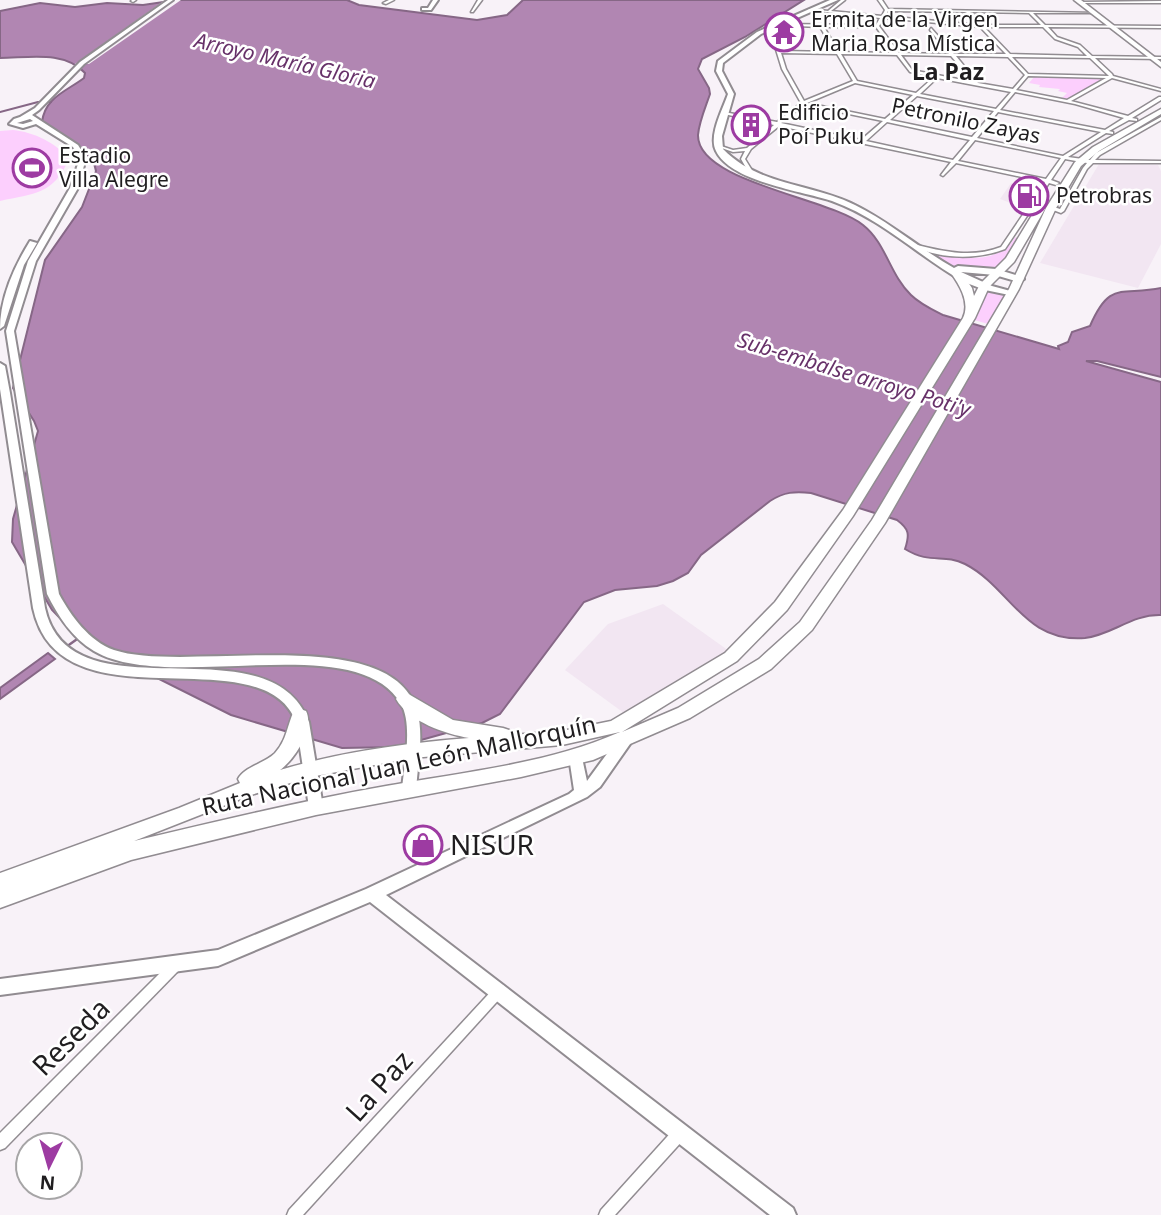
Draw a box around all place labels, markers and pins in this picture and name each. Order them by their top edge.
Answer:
place label: Ermita de la Virgen Maria Rosa Mística [811,5,998,57]
temple icon: Ermita de la Virgen Maria Rosa Mística [763,11,805,53]
place label: Edificio Poí Puku [778,98,864,150]
building icon: Edificio Poí Puku [730,104,772,146]
place label: Estadio Villa Alegre [59,141,169,193]
sports icon: Estadio Villa Alegre [11,147,53,189]
fuel station icon: Petrobras [1008,175,1050,217]
place label: Petrobras [1056,181,1152,209]
shop icon: NISUR [402,824,444,866]
place label: NISUR [450,825,534,863]

